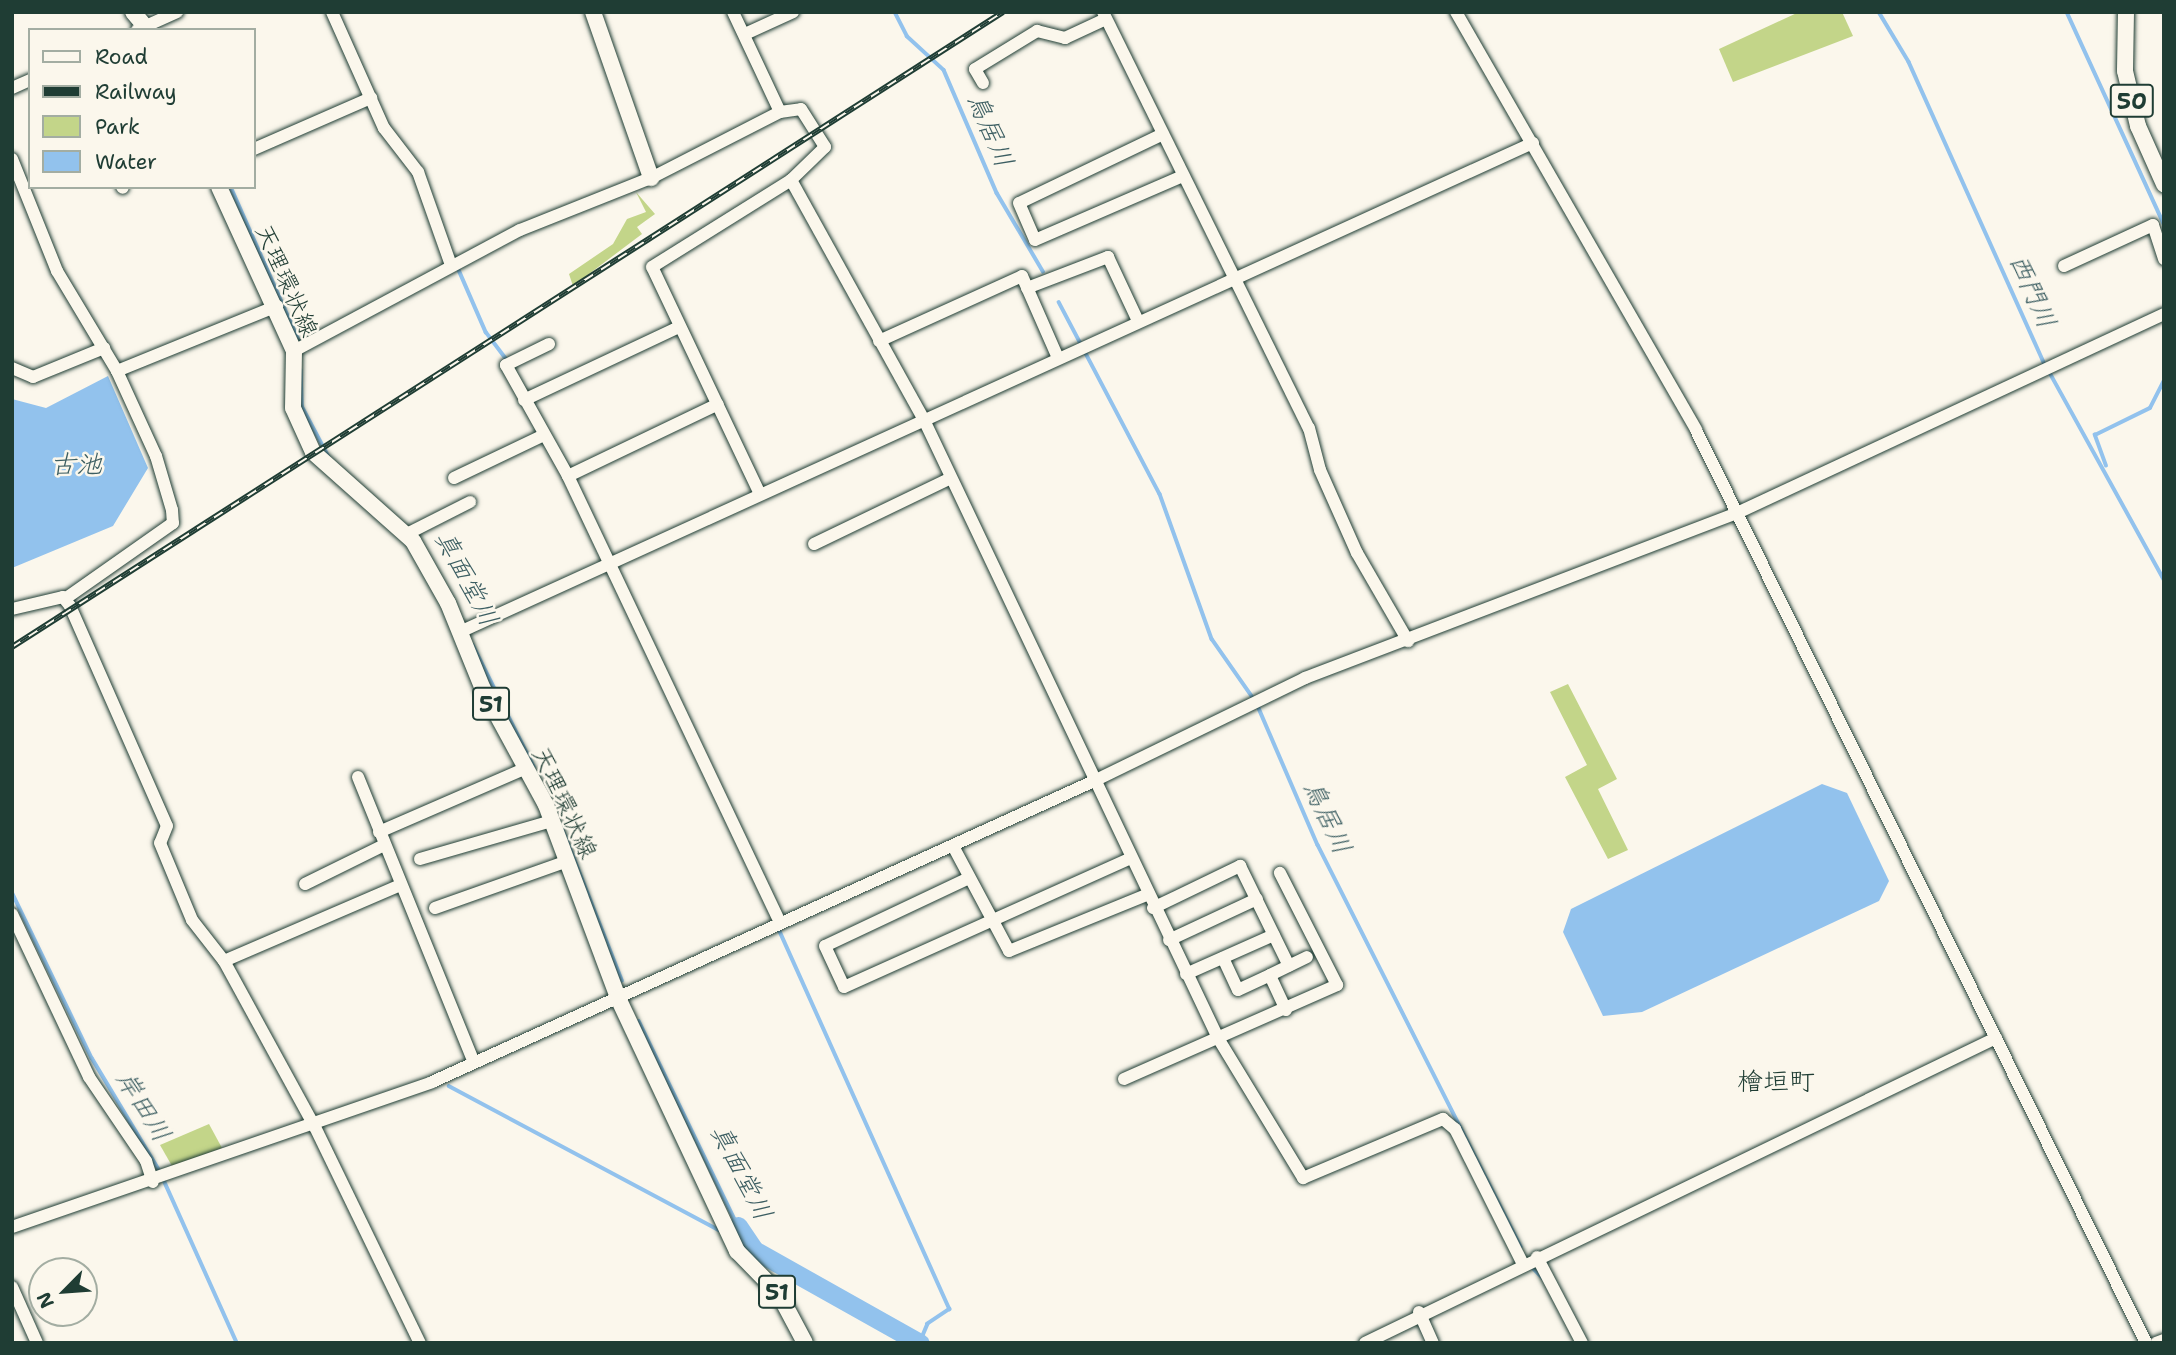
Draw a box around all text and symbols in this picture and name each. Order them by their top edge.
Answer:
legend [28,28,256,189]
text: Road [95,43,148,71]
text: Railway [95,78,177,106]
road number: 50 [2109,82,2155,120]
water label: 鳥居川 [961,88,1021,172]
text: Park [95,113,140,141]
text: Water [95,148,157,176]
street label: 天理環状線 [248,220,324,342]
water label: 西門川 [2003,249,2063,333]
water label: 古池 [50,448,102,480]
water label: 真面堂川 [429,525,505,631]
road number: 51 [472,684,510,724]
street label: 天理環状線 [526,743,602,863]
water label: 鳥居川 [1297,775,1359,859]
water label: 岸田川 [110,1065,178,1147]
district label: 檜垣町 [1737,1065,1815,1097]
water label: 真面堂川 [704,1119,780,1225]
north arrow [28,1257,98,1327]
road number: 51 [758,1273,796,1312]
text: N [31,1288,60,1312]

